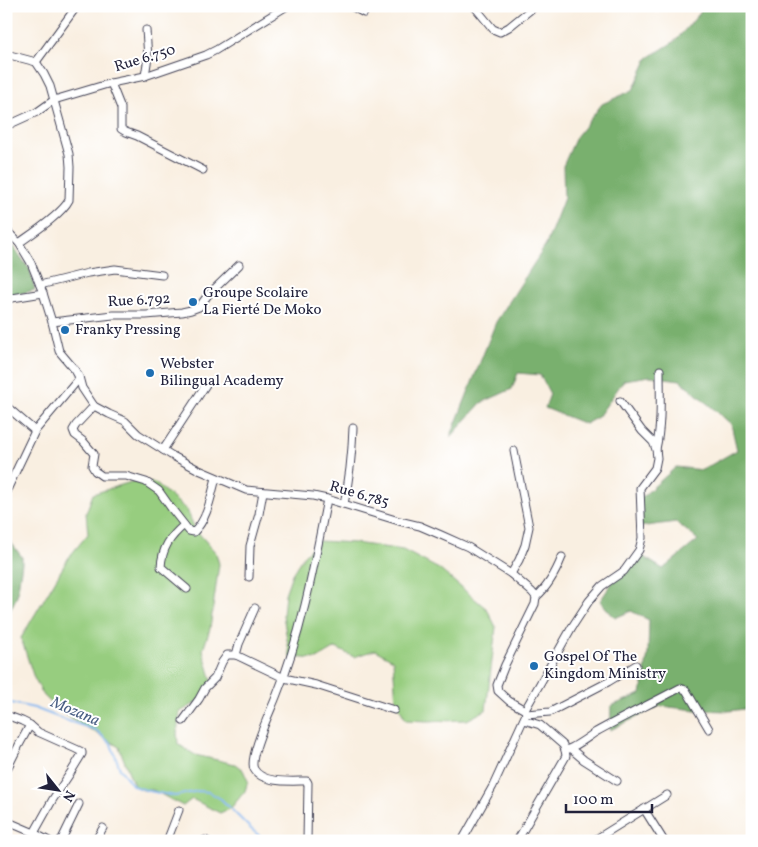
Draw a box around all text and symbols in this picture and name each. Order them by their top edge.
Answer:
street label: Rue 6.750 [112,40,178,78]
place label: Groupe Scolaire La Fierté De Moko [203,283,321,321]
street label: Rue 6.792 [107,289,171,313]
marker: Groupe Scolaire La Fierté De Moko [187,296,199,308]
place label: Franky Pressing [75,320,181,341]
marker: Franky Pressing [59,324,71,336]
place label: Webster Bilingual Academy [160,354,284,392]
marker: Webster Bilingual Academy [144,367,156,379]
street label: Rue 6.785 [327,476,391,514]
place label: Gospel Of The Kingdom Ministry [544,647,666,685]
marker: Gospel Of The Kingdom Ministry [528,660,540,672]
water label: Mozana [46,692,103,732]
north arrow [32,764,82,814]
scale bar [566,782,652,814]
text: N [57,787,79,805]
text: 100 m [573,790,613,811]

